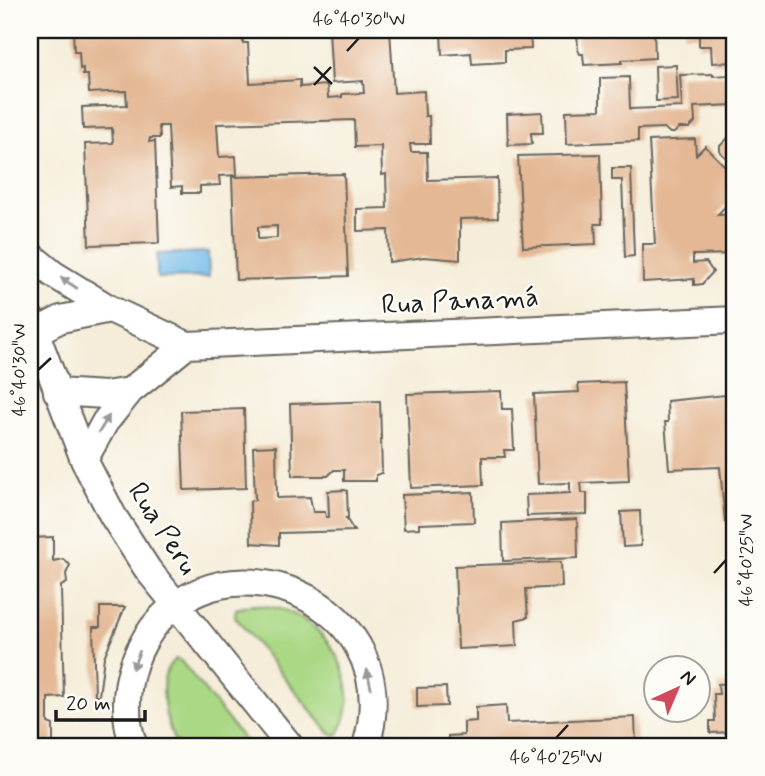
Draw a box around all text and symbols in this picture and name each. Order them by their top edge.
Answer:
text: 46°40'30"W [313,8,405,32]
one-way arrow [59,277,79,290]
street label: Rua Panamá [380,279,540,325]
text: 46°40'30"W [8,324,32,416]
one-way arrow [98,414,111,434]
street label: Rua Peru [118,476,206,582]
text: 46°40'25"W [735,514,759,606]
one-way arrow [130,650,141,671]
north arrow [642,654,712,724]
text: N [675,664,701,691]
one-way arrow [363,668,374,690]
scale bar [56,678,145,722]
text: 20 m [66,690,111,718]
text: 46°40'25"W [510,746,602,770]

